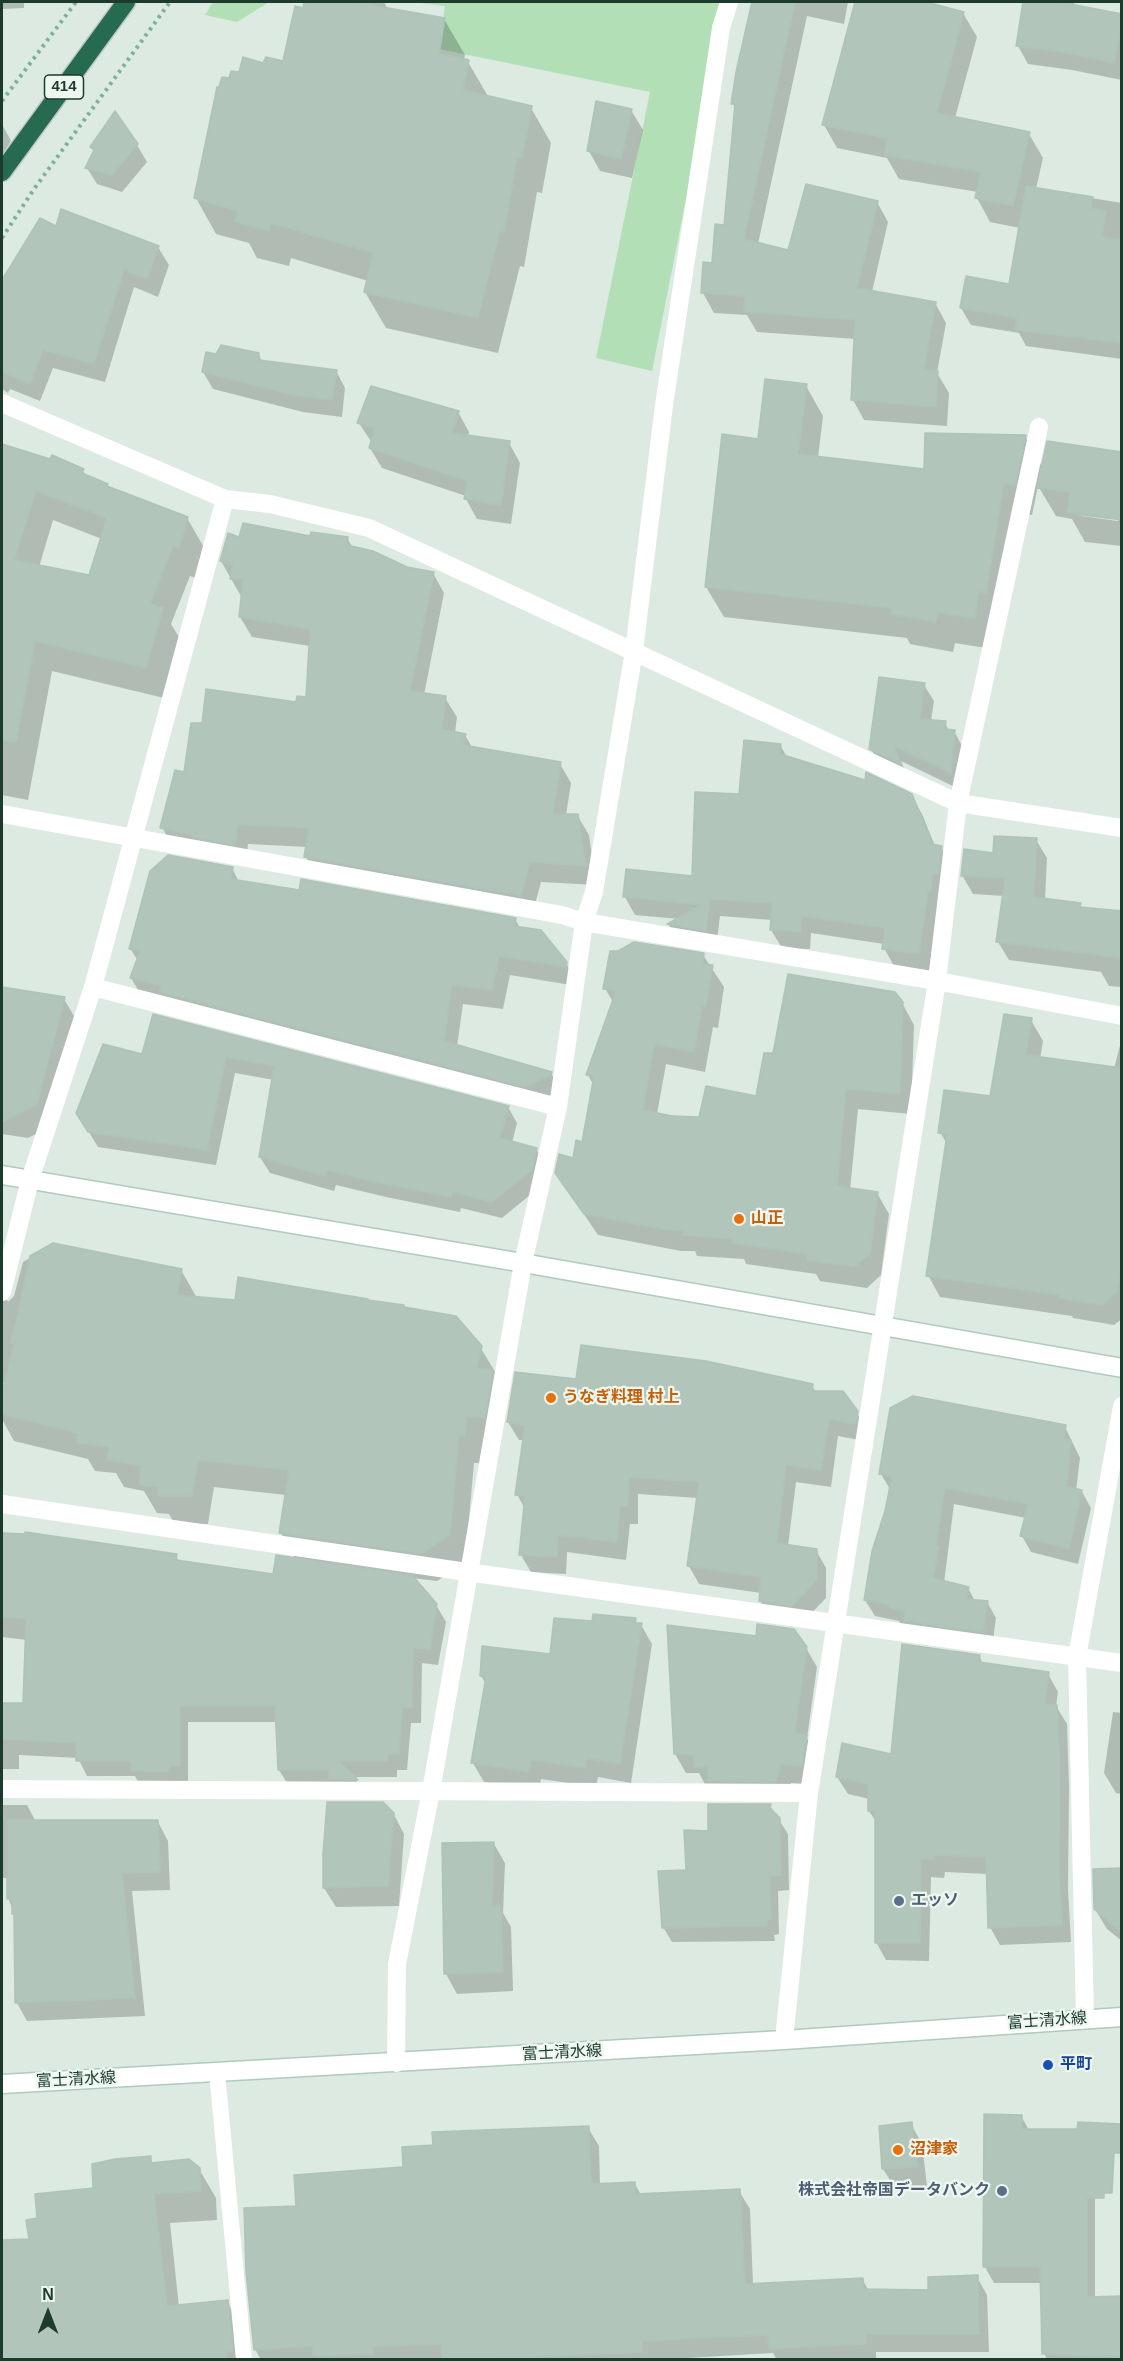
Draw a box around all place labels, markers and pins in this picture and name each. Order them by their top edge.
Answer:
place label: 山正 [751,1209,783,1229]
marker: 山正 [732,1212,746,1226]
place label: うなぎ料理 村上 [563,1388,679,1408]
marker: うなぎ料理 村上 [544,1391,558,1405]
place label: エッソ [911,1891,959,1911]
marker: エッソ [892,1894,906,1908]
place label: 平町 [1060,2055,1092,2075]
marker: 平町 [1041,2058,1055,2072]
place label: 沼津家 [910,2140,958,2160]
marker: 沼津家 [891,2143,905,2157]
place label: 株式会社帝国データバンク [798,2181,990,2201]
marker: 株式会社帝国データバンク [995,2184,1009,2198]

